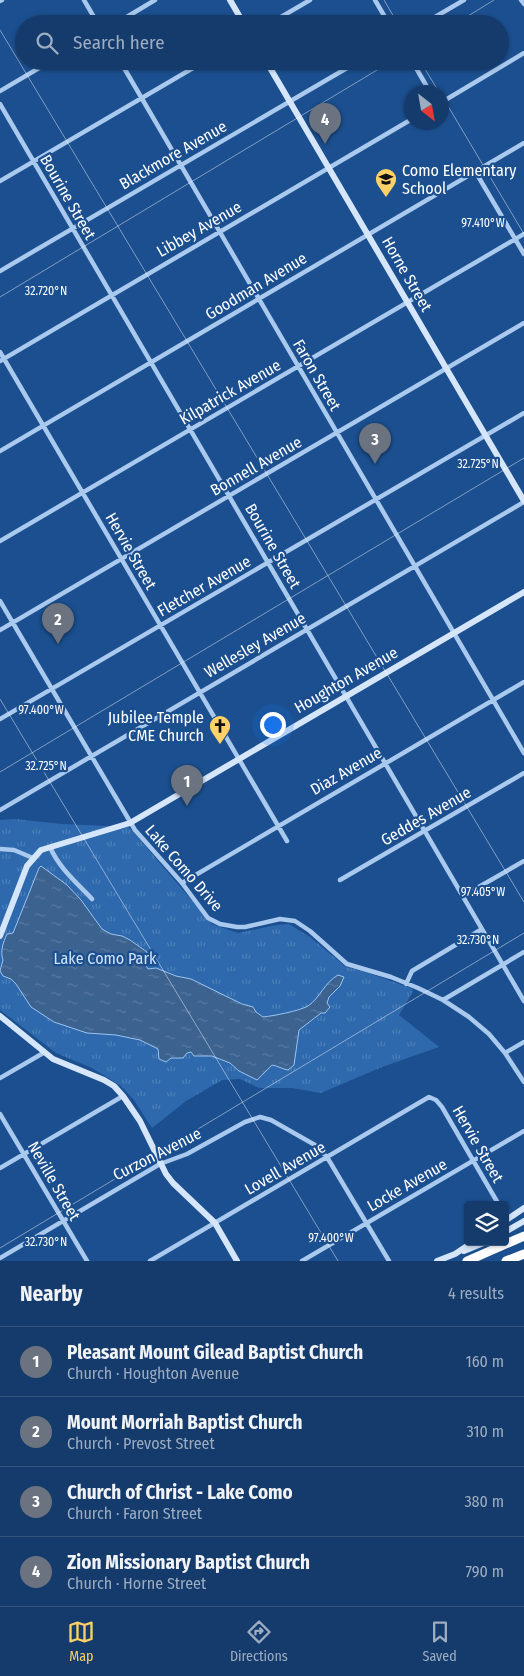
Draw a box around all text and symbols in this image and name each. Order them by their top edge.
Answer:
search box [15,15,509,70]
icon: search [33,29,61,57]
text: Search here [73,31,165,54]
north arrow [404,85,449,130]
pin: 4 [309,103,341,144]
street label: Blackmore Avenue [116,117,230,193]
street label: Bourine Street [36,151,100,243]
place label: Como Elementary School [402,161,517,198]
school or university icon: Como Elementary School [374,167,398,198]
street label: Libbey Avenue [153,197,245,261]
text: 97.410°W [461,216,505,230]
street label: Horne Street [378,233,436,315]
street label: Goodman Avenue [202,248,310,324]
text: 32.720°N [25,284,67,298]
street label: Faron Street [289,336,345,415]
street label: Kilpatrick Avenue [176,355,284,429]
pin: 3 [359,423,391,464]
street label: Bonnell Avenue [207,432,305,500]
text: 32.725°N [457,457,499,471]
street label: Bourine Street [241,500,305,592]
street label: Hervie Street [101,509,161,593]
street label: Fletcher Avenue [154,552,254,620]
pin: 2 [42,603,74,644]
street label: Wellesley Avenue [201,608,309,682]
street label: Houghton Avenue [291,643,401,717]
text: 97.400°W [18,703,64,717]
place label: Jubilee Temple CME Church [108,708,204,745]
your location [260,712,286,738]
church icon: Jubilee Temple CME Church [208,714,232,745]
street label: Diaz Avenue [307,743,385,799]
text: 32.725°N [25,759,67,773]
pin: 1 [171,765,203,806]
street label: Geddes Avenue [378,783,474,849]
street label: Lake Como Drive [141,821,227,915]
text: 97.405°W [461,885,505,899]
text: 32.730°N [457,933,499,947]
park label: Lake Como Park [54,949,157,968]
street label: Hervie Street [448,1102,508,1186]
street label: Curzon Avenue [110,1124,204,1184]
street label: Lovell Avenue [241,1137,329,1199]
street label: Neville Street [24,1138,85,1225]
street label: Locke Avenue [364,1154,450,1215]
map controls [464,1201,509,1246]
button: layers [464,1201,509,1246]
text: 97.400°W [308,1231,354,1245]
text: 32.730°N [25,1235,67,1249]
text: Nearby [20,1281,82,1307]
text: 4 results [448,1284,504,1303]
text: Pleasant Mount Gilead Baptist Church [67,1341,363,1364]
text: 1 [33,1352,39,1371]
text: 160 m [465,1352,504,1371]
text: Church · Houghton Avenue [67,1364,239,1383]
text: Mount Morriah Baptist Church [67,1411,303,1434]
text: 2 [32,1422,40,1441]
text: 310 m [467,1422,504,1441]
text: Church · Prevost Street [67,1434,215,1453]
text: Church of Christ - Lake Como [67,1481,293,1504]
text: 3 [32,1492,40,1511]
text: 380 m [464,1492,504,1511]
text: Church · Faron Street [67,1504,202,1523]
text: Zion Missionary Baptist Church [67,1551,310,1574]
text: 4 [32,1562,40,1581]
text: 790 m [466,1562,504,1581]
text: Church · Horne Street [67,1574,206,1593]
tab: Map [67,1618,95,1665]
tab: Directions [230,1618,288,1665]
tab: Saved [422,1618,457,1665]

